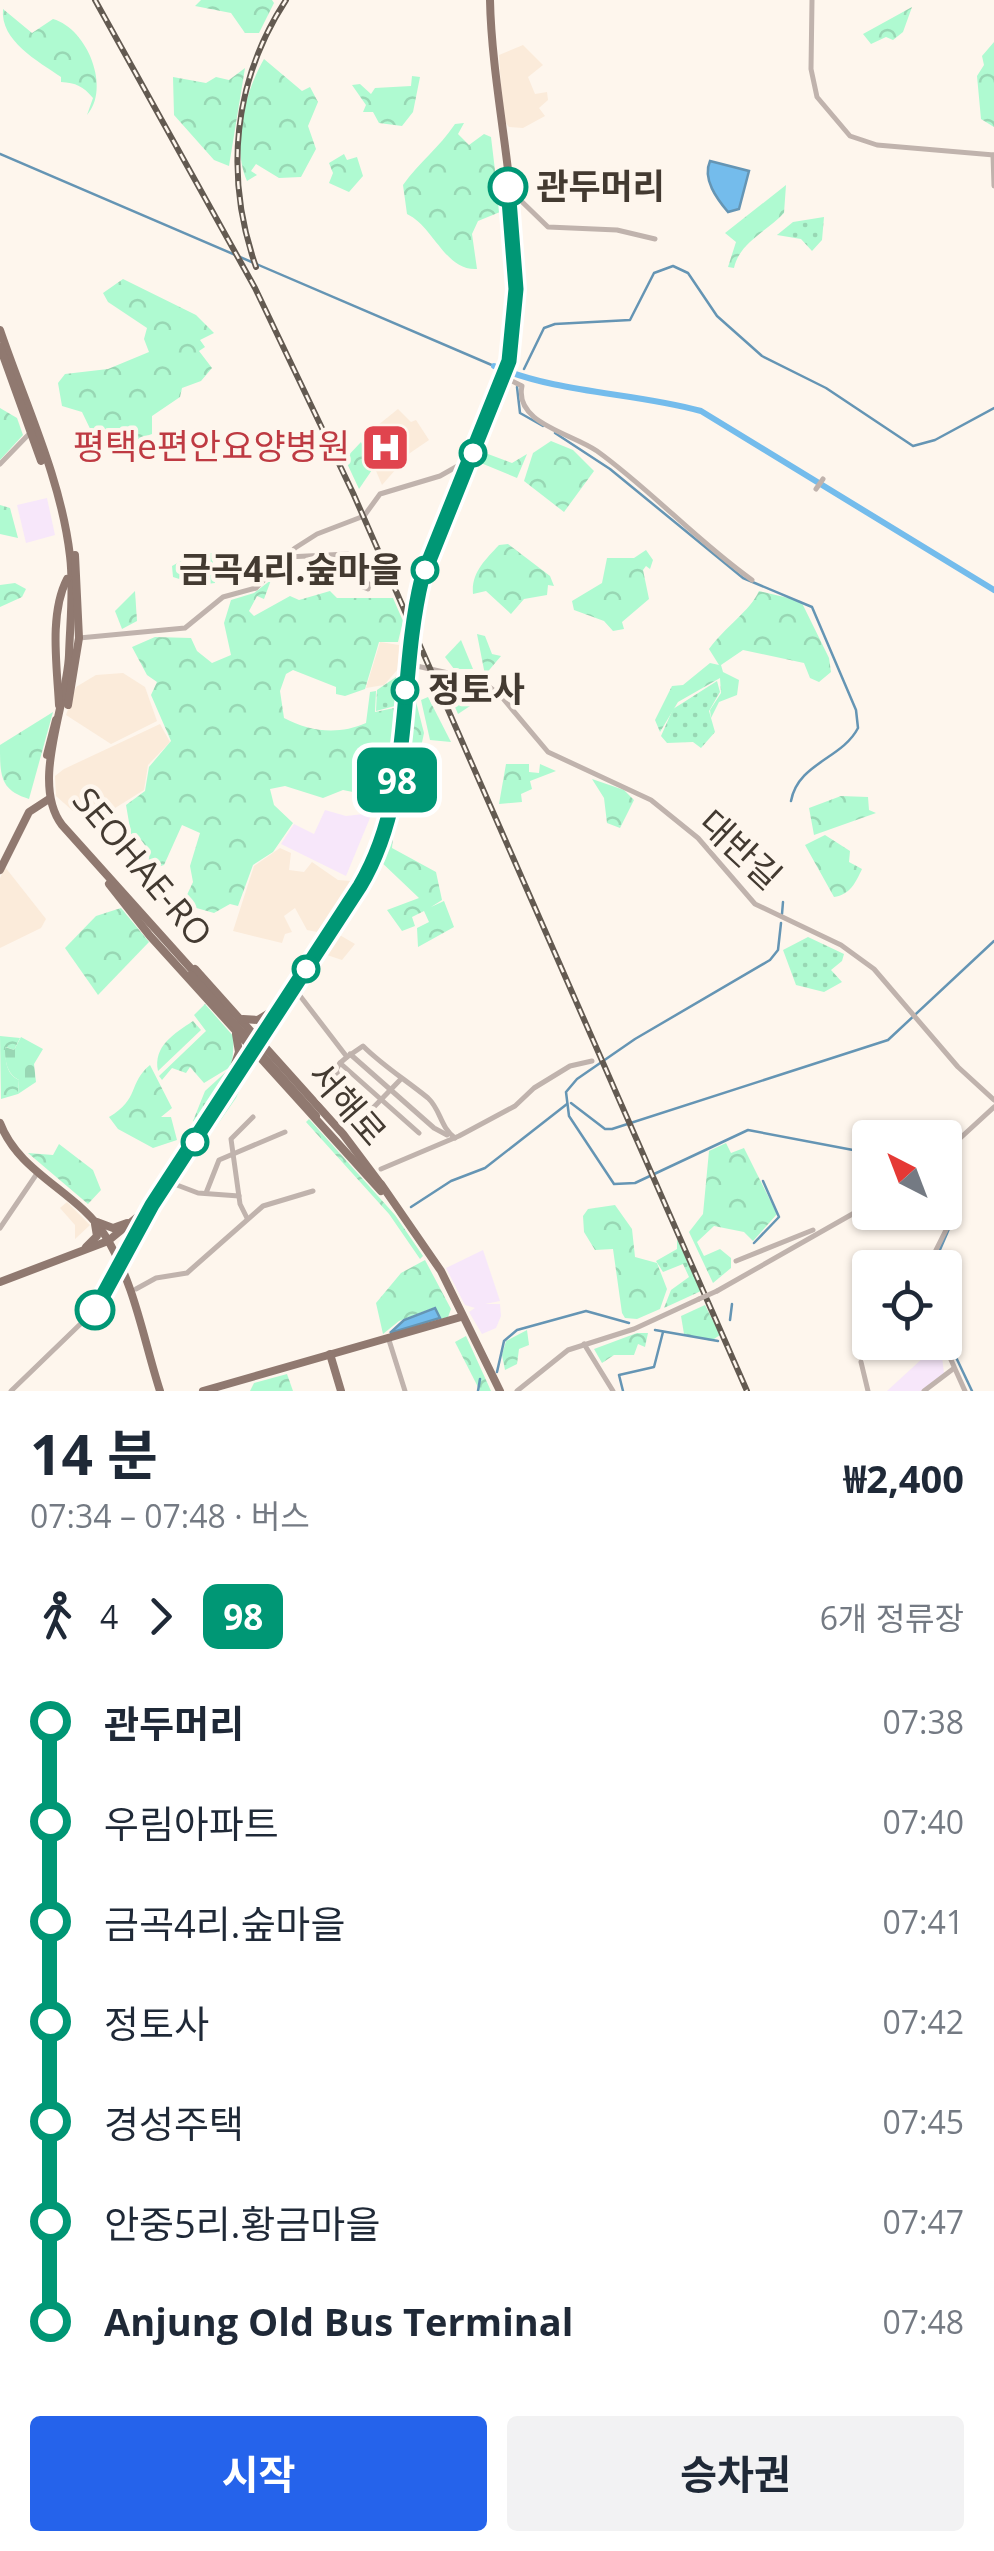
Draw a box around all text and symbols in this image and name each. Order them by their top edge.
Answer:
place label: 관두머리 [536,162,665,209]
marker: 관두머리 [489,168,527,206]
hospital icon: 평택e편안요양병원 [359,421,411,473]
place label: 평택e편안요양병원 [73,422,350,469]
unlabelled marker [460,440,486,466]
place label: 금곡4리.숲마을 [179,545,402,592]
marker: 금곡4리.숲마을 [412,557,438,583]
place label: 정토사 [428,665,525,712]
marker: 정토사 [392,677,418,703]
line badge: 98 [352,748,442,812]
text: 98 [377,757,417,804]
street label: SEOHAE-RO [63,777,223,955]
street label: 대반길 [690,799,792,899]
unlabelled marker [293,956,319,982]
street label: 서해로 [299,1051,398,1155]
north arrow [852,1120,962,1230]
map controls [852,1120,962,1360]
unlabelled marker [182,1129,208,1155]
button: locate [852,1250,962,1360]
unlabelled marker [76,1291,114,1329]
text: 14 분 [30,1416,158,1491]
text: ₩2,400 [844,1452,964,1504]
text: 07:34 – 07:48 · 버스 [30,1494,310,1537]
icon: walk [30,1589,85,1644]
icon: forward [133,1589,188,1644]
text: 98 [223,1593,263,1640]
text: 4 [100,1595,118,1638]
text: 6개 정류장 [820,1596,964,1639]
text: 관두머리 [104,1697,244,1749]
text: 07:38 [882,1700,964,1743]
text: 우림아파트 [104,1797,279,1849]
text: 07:40 [882,1800,964,1843]
text: 금곡4리.숲마을 [104,1897,345,1949]
text: 07:41 [882,1900,964,1943]
text: 정토사 [104,1997,209,2049]
text: 07:42 [882,2000,964,2043]
text: 경성주택 [104,2097,244,2149]
text: 07:45 [882,2100,964,2143]
text: 안중5리.황금마을 [104,2197,380,2249]
text: 07:47 [882,2200,964,2243]
text: Anjung Old Bus Terminal [104,2295,573,2347]
text: 07:48 [882,2300,964,2343]
button: 시작 [30,2416,487,2531]
button: 승차권 [507,2416,964,2531]

